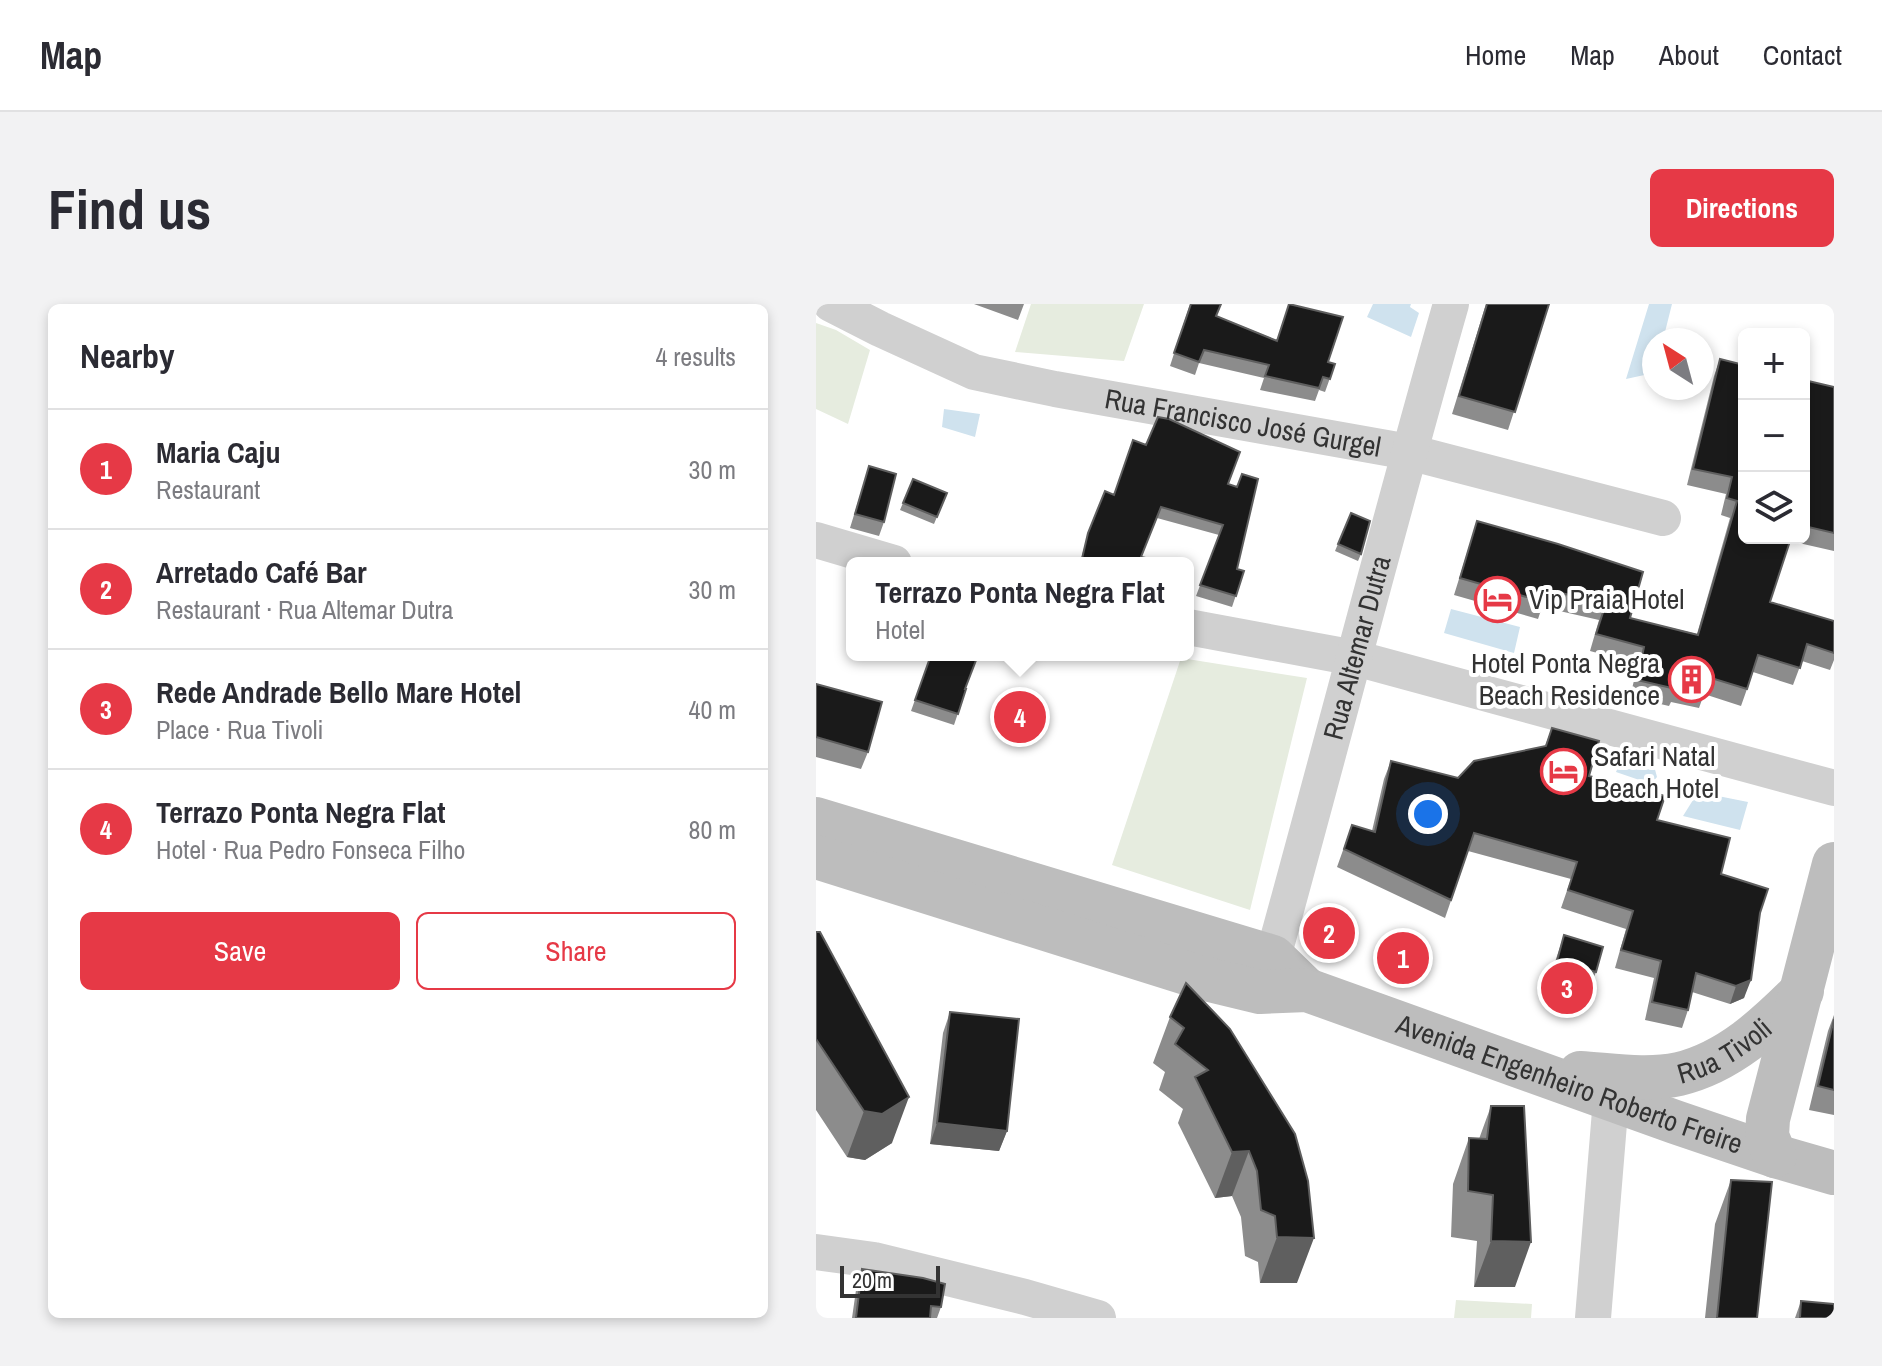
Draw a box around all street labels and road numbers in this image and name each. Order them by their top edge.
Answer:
street label: Rua Francisco José Gurgel [1102,379,1384,466]
street label: Rua Altemar Dutra [1314,551,1400,744]
street label: Avenida Engenheiro Roberto Freire [1390,1004,1748,1163]
street label: Rua Tivoli [1673,1010,1780,1093]

